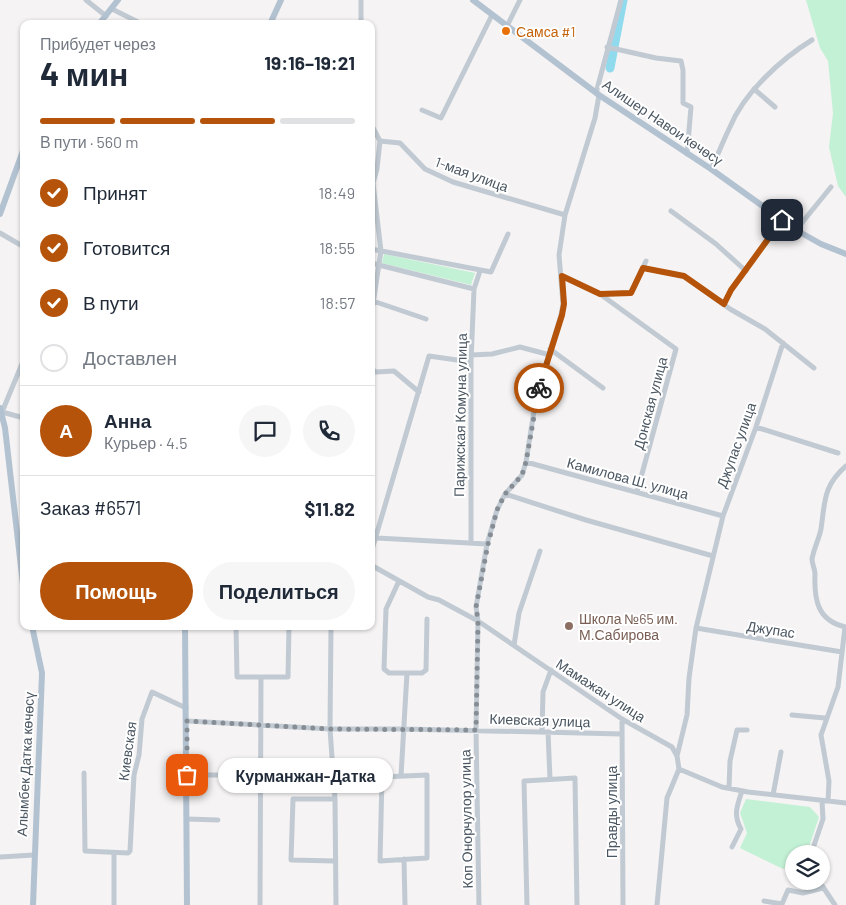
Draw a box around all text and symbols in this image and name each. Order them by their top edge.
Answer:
place label: Самса #1 [516,23,575,40]
marker: Самса #1 [500,25,512,37]
text: Прибудет через [40,34,156,53]
text: 19:16–19:21 [264,51,355,74]
text: 4 мин [40,54,128,92]
street label: Алишер Навои көчөсү [600,75,726,169]
text: В пути · 560 m [40,132,139,151]
street label: 1-мая улица [433,153,511,195]
icon: check [40,179,68,207]
text: Принят [83,181,147,204]
text: 18:49 [318,183,355,202]
pin [761,199,803,241]
icon: home [768,206,796,234]
icon: check [40,234,68,262]
text: Готовится [83,236,170,259]
text: 18:55 [319,238,355,257]
icon: check [40,289,68,317]
text: В пути [83,291,139,314]
text: 18:57 [320,293,355,312]
street label: Парижская Комуна улица [450,333,470,497]
text: Доставлен [83,346,177,369]
street label: Донская улица [629,355,671,451]
courier [514,363,564,413]
icon: bike [525,374,553,402]
street label: Джупас улица [713,400,759,490]
button: chat [239,405,291,457]
button: phone [303,405,355,457]
text: Анна [104,409,151,432]
text: А [59,419,73,442]
text: Курьер · 4.5 [104,433,187,452]
street label: Камилова Ш. улица [565,454,691,502]
text: Заказ #6571 [40,496,141,519]
text: $11.82 [304,497,355,520]
button: Помощь [40,562,193,620]
button: Поделиться [203,562,355,620]
place label: Школа №65 им. М.Сабирова [579,610,678,643]
street label: Джупас [746,617,796,641]
marker: Школа №65 им. М.Сабирова [563,620,575,632]
street label: Мамажан улица [553,655,649,725]
street label: Алымбек Датка көчөсү [13,691,37,837]
street label: Киевская улица [489,710,591,730]
street label: Киевская [114,720,140,782]
street label: Коп Онорчулор улица [456,749,476,889]
pin [166,754,208,796]
callout: Курманжан-Датка [217,758,392,792]
icon: bag [173,761,201,789]
text: Курманжан-Датка [236,766,375,785]
street label: Правды улица [603,766,620,858]
map controls [785,845,830,890]
button: layers [785,845,830,890]

